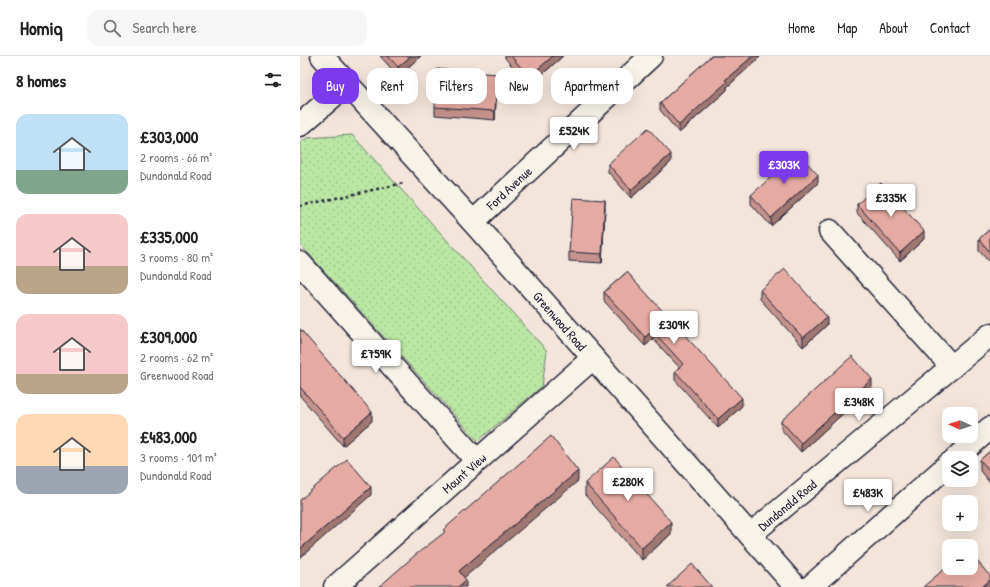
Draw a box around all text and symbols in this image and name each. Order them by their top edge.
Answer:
search box [87,10,367,46]
text: Homiq [20,15,63,41]
icon: search [101,17,123,39]
text: Search here [133,17,197,38]
text: Home [788,18,815,37]
text: Map [837,18,857,37]
text: About [879,18,908,37]
text: Contact [930,18,970,37]
chip: Buy [312,68,359,104]
chip: Rent [367,68,418,104]
chip: Filters [426,68,487,104]
chip: New [495,68,543,104]
chip: Apartment [551,68,633,104]
text: 8 homes [16,69,66,92]
icon: filters [262,69,284,91]
pin: £524K [546,117,602,151]
text: £524K [559,121,589,139]
text: £303,000 [140,125,198,148]
icon: home [48,130,96,178]
text: 2 rooms · 66 m² [140,148,212,166]
pin: £303K [756,151,812,185]
text: £303K [768,155,800,173]
street label: Ford Avenue [482,162,536,214]
text: Dundonald Road [140,166,211,184]
pin: £335K [863,184,919,218]
text: £335K [875,188,907,206]
text: £335,000 [140,225,198,248]
icon: home [48,230,96,278]
text: 3 rooms · 80 m² [140,248,213,266]
text: Dundonald Road [140,266,211,284]
street label: Greenwood Road [529,287,591,355]
pin: £309K [646,311,702,345]
text: £309K [659,315,689,333]
text: £309,000 [140,325,197,348]
icon: home [48,330,96,378]
pin: £759K [348,340,404,374]
text: £759K [361,344,391,362]
text: 2 rooms · 62 m² [140,348,213,366]
text: Greenwood Road [140,366,213,384]
pin: £348K [831,388,887,422]
text: £348K [844,392,874,410]
north arrow [942,407,978,443]
map controls [942,407,978,575]
text: £483,000 [140,425,197,448]
icon: home [48,430,96,478]
text: 3 rooms · 101 m² [140,448,217,466]
street label: Mount View [438,449,490,497]
button: layers [942,451,978,487]
text: Dundonald Road [140,466,211,484]
pin: £280K [600,468,656,502]
text: £280K [612,472,644,490]
street label: Dundonald Road [754,475,820,535]
pin: £483K [840,479,896,513]
text: £483K [853,483,883,501]
button: + [942,495,978,531]
button: − [942,539,978,575]

